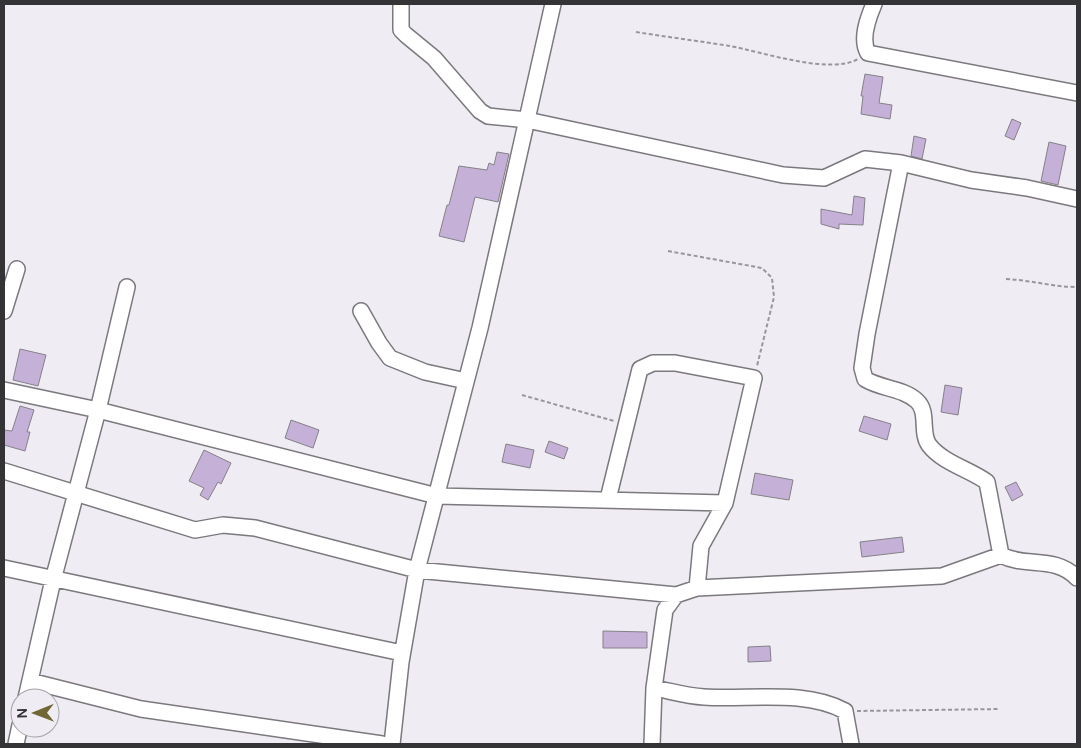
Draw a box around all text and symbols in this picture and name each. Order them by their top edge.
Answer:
north arrow [10,688,60,738]
text: N [13,708,31,718]

